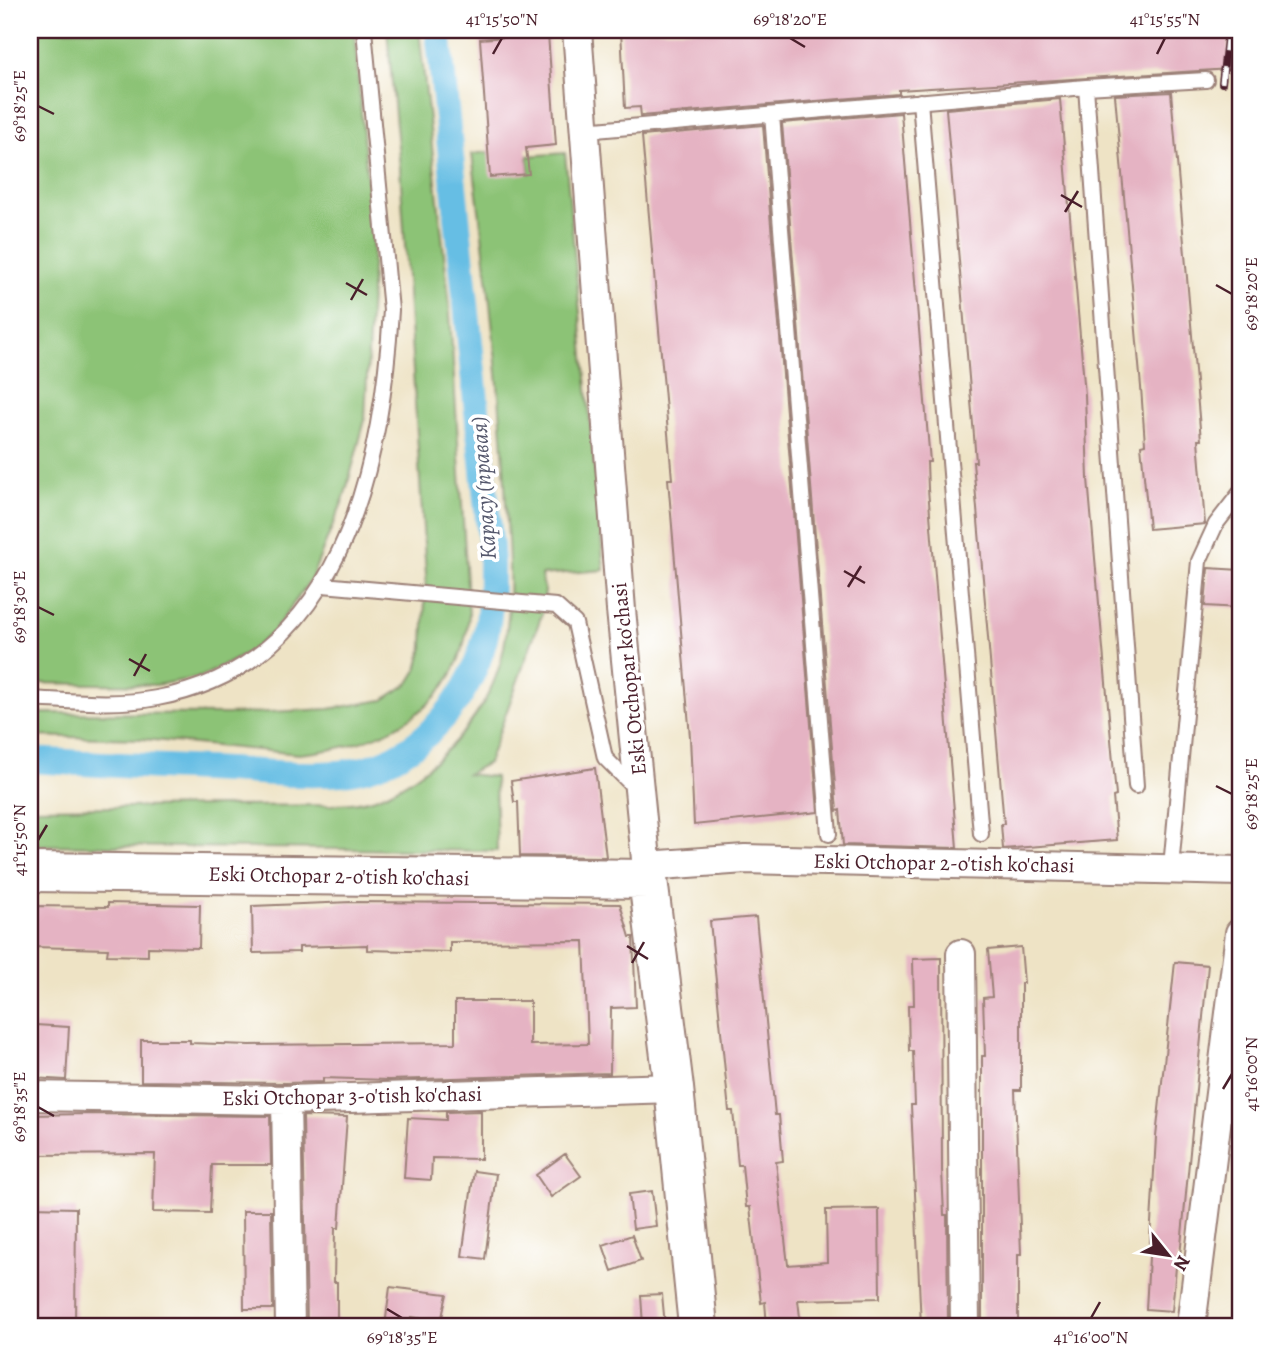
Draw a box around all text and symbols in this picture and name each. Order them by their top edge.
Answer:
text: 41°15'50"N [466,7,538,31]
text: 69°18'20"E [753,7,827,31]
text: 41°15'55"N [1130,7,1200,31]
text: 69°18'25"E [7,70,31,142]
text: 69°18'20"E [1239,257,1263,331]
water label: Карасу (правая) [463,415,504,561]
text: 69°18'30"E [7,570,31,644]
street label: Eski Otchopar ko'chasi [605,581,653,777]
text: 69°18'25"E [1239,758,1263,830]
text: 41°15'50"N [7,804,31,876]
street label: Eski Otchopar 2-o'tish ko'chasi [813,847,1075,879]
street label: Eski Otchopar 2-o'tish ko'chasi [208,860,470,892]
text: 41°16'00"N [1239,1037,1263,1111]
text: 69°18'35"E [7,1071,31,1143]
street label: Eski Otchopar 3-o'tish ko'chasi [222,1080,482,1112]
north arrow [1134,1220,1204,1290]
text: N [1167,1251,1197,1276]
text: 69°18'35"E [366,1325,438,1349]
text: 41°16'00"N [1054,1325,1128,1349]

